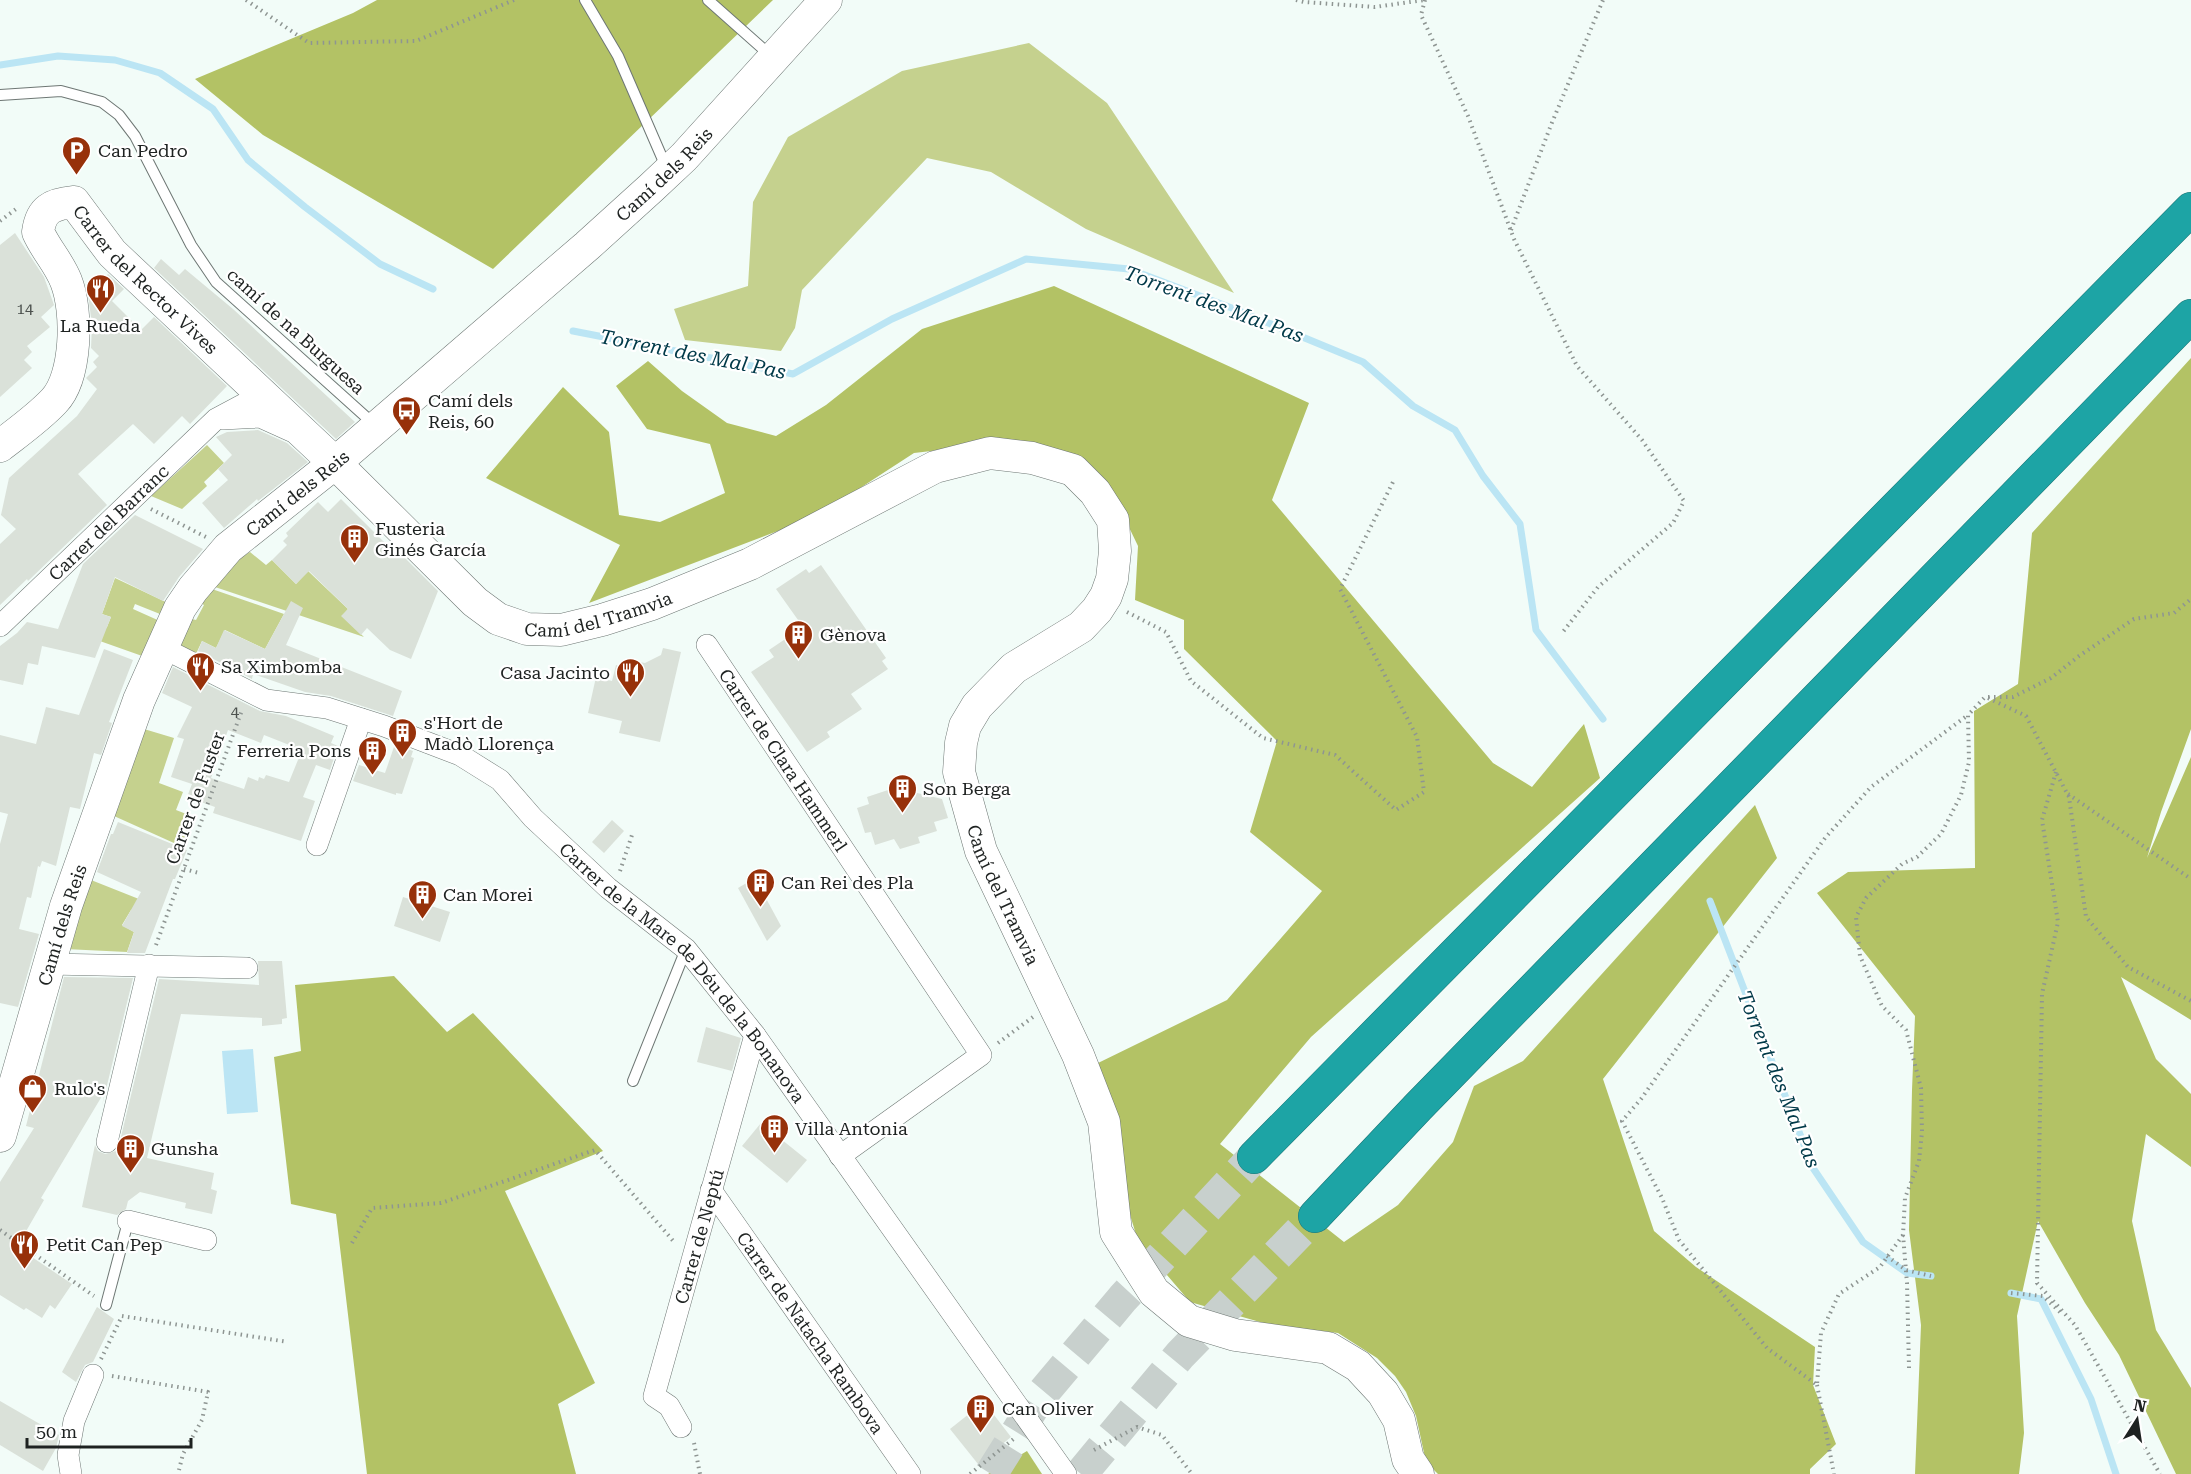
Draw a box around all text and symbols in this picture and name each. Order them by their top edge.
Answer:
street label: Camí dels Reis [611,123,716,225]
parking icon: Can Pedro [61,134,93,176]
place label: Can Pedro [98,140,188,161]
street label: Carrer del Rector Vives [69,201,222,358]
water label: Torrent des Mal Pas [1121,260,1307,348]
street label: camí de na Burguesa [223,264,369,399]
restaurant icon: La Rueda [84,272,116,314]
house number: 14 [17,300,34,318]
place label: La Rueda [60,315,140,336]
water label: Torrent des Mal Pas [598,324,788,384]
place label: Camí dels Reis, 60 [428,390,513,432]
bus stop icon: Camí dels Reis, 60 [391,394,423,436]
street label: Camí dels Reis [241,445,353,540]
street label: Carrer del Barranc [44,460,173,585]
place label: Fusteria Ginés García [375,518,486,560]
building icon: Fusteria Ginés García [338,522,370,564]
street label: Camí del Tramvia [524,586,675,641]
building icon: Gènova [783,618,815,660]
place label: Gènova [820,624,887,645]
restaurant icon: Sa Ximbomba [184,650,216,692]
place label: Sa Ximbomba [221,656,342,677]
restaurant icon: Casa Jacinto [615,656,647,698]
place label: Casa Jacinto [500,662,610,683]
street label: Carrer de Clara Hammerl [715,664,852,855]
house number: 4 [231,703,240,721]
place label: s'Hort de Madò Llorença [424,712,554,754]
building icon: s'Hort de Madò Llorença [387,716,419,758]
street label: Carrer de Fuster [161,729,229,867]
building icon: Ferreria Pons [356,734,388,776]
place label: Ferreria Pons [237,740,351,761]
building icon: Son Berga [886,772,918,814]
place label: Son Berga [923,778,1011,799]
street label: Camí del Tramvia [964,822,1044,968]
street label: Carrer de la Mare de Déu de la Bonanova [555,838,810,1107]
street label: Camí dels Reis [33,861,90,988]
building icon: Can Rei des Pla [744,866,776,908]
place label: Can Rei des Pla [781,872,914,893]
building icon: Can Morei [406,878,438,920]
place label: Can Morei [443,884,533,905]
water label: Torrent des Mal Pas [1732,987,1826,1171]
shop icon: Rulo's [17,1072,49,1114]
place label: Rulo's [54,1078,105,1099]
building icon: Villa Antonia [758,1112,790,1154]
place label: Villa Antonia [795,1118,908,1139]
building icon: Gunsha [114,1132,146,1174]
place label: Gunsha [151,1138,218,1159]
street label: Carrer de Neptú [670,1167,728,1306]
restaurant icon: Petit Can Pep [9,1228,41,1270]
street label: Carrer de Natacha Rambova [733,1228,889,1438]
place label: Petit Can Pep [46,1234,162,1255]
north arrow [2107,1390,2167,1450]
building icon: Can Oliver [965,1392,997,1434]
text: N [2132,1395,2148,1416]
place label: Can Oliver [1002,1398,1094,1419]
scale bar [27,1411,190,1449]
text: 50 m [36,1421,77,1442]

